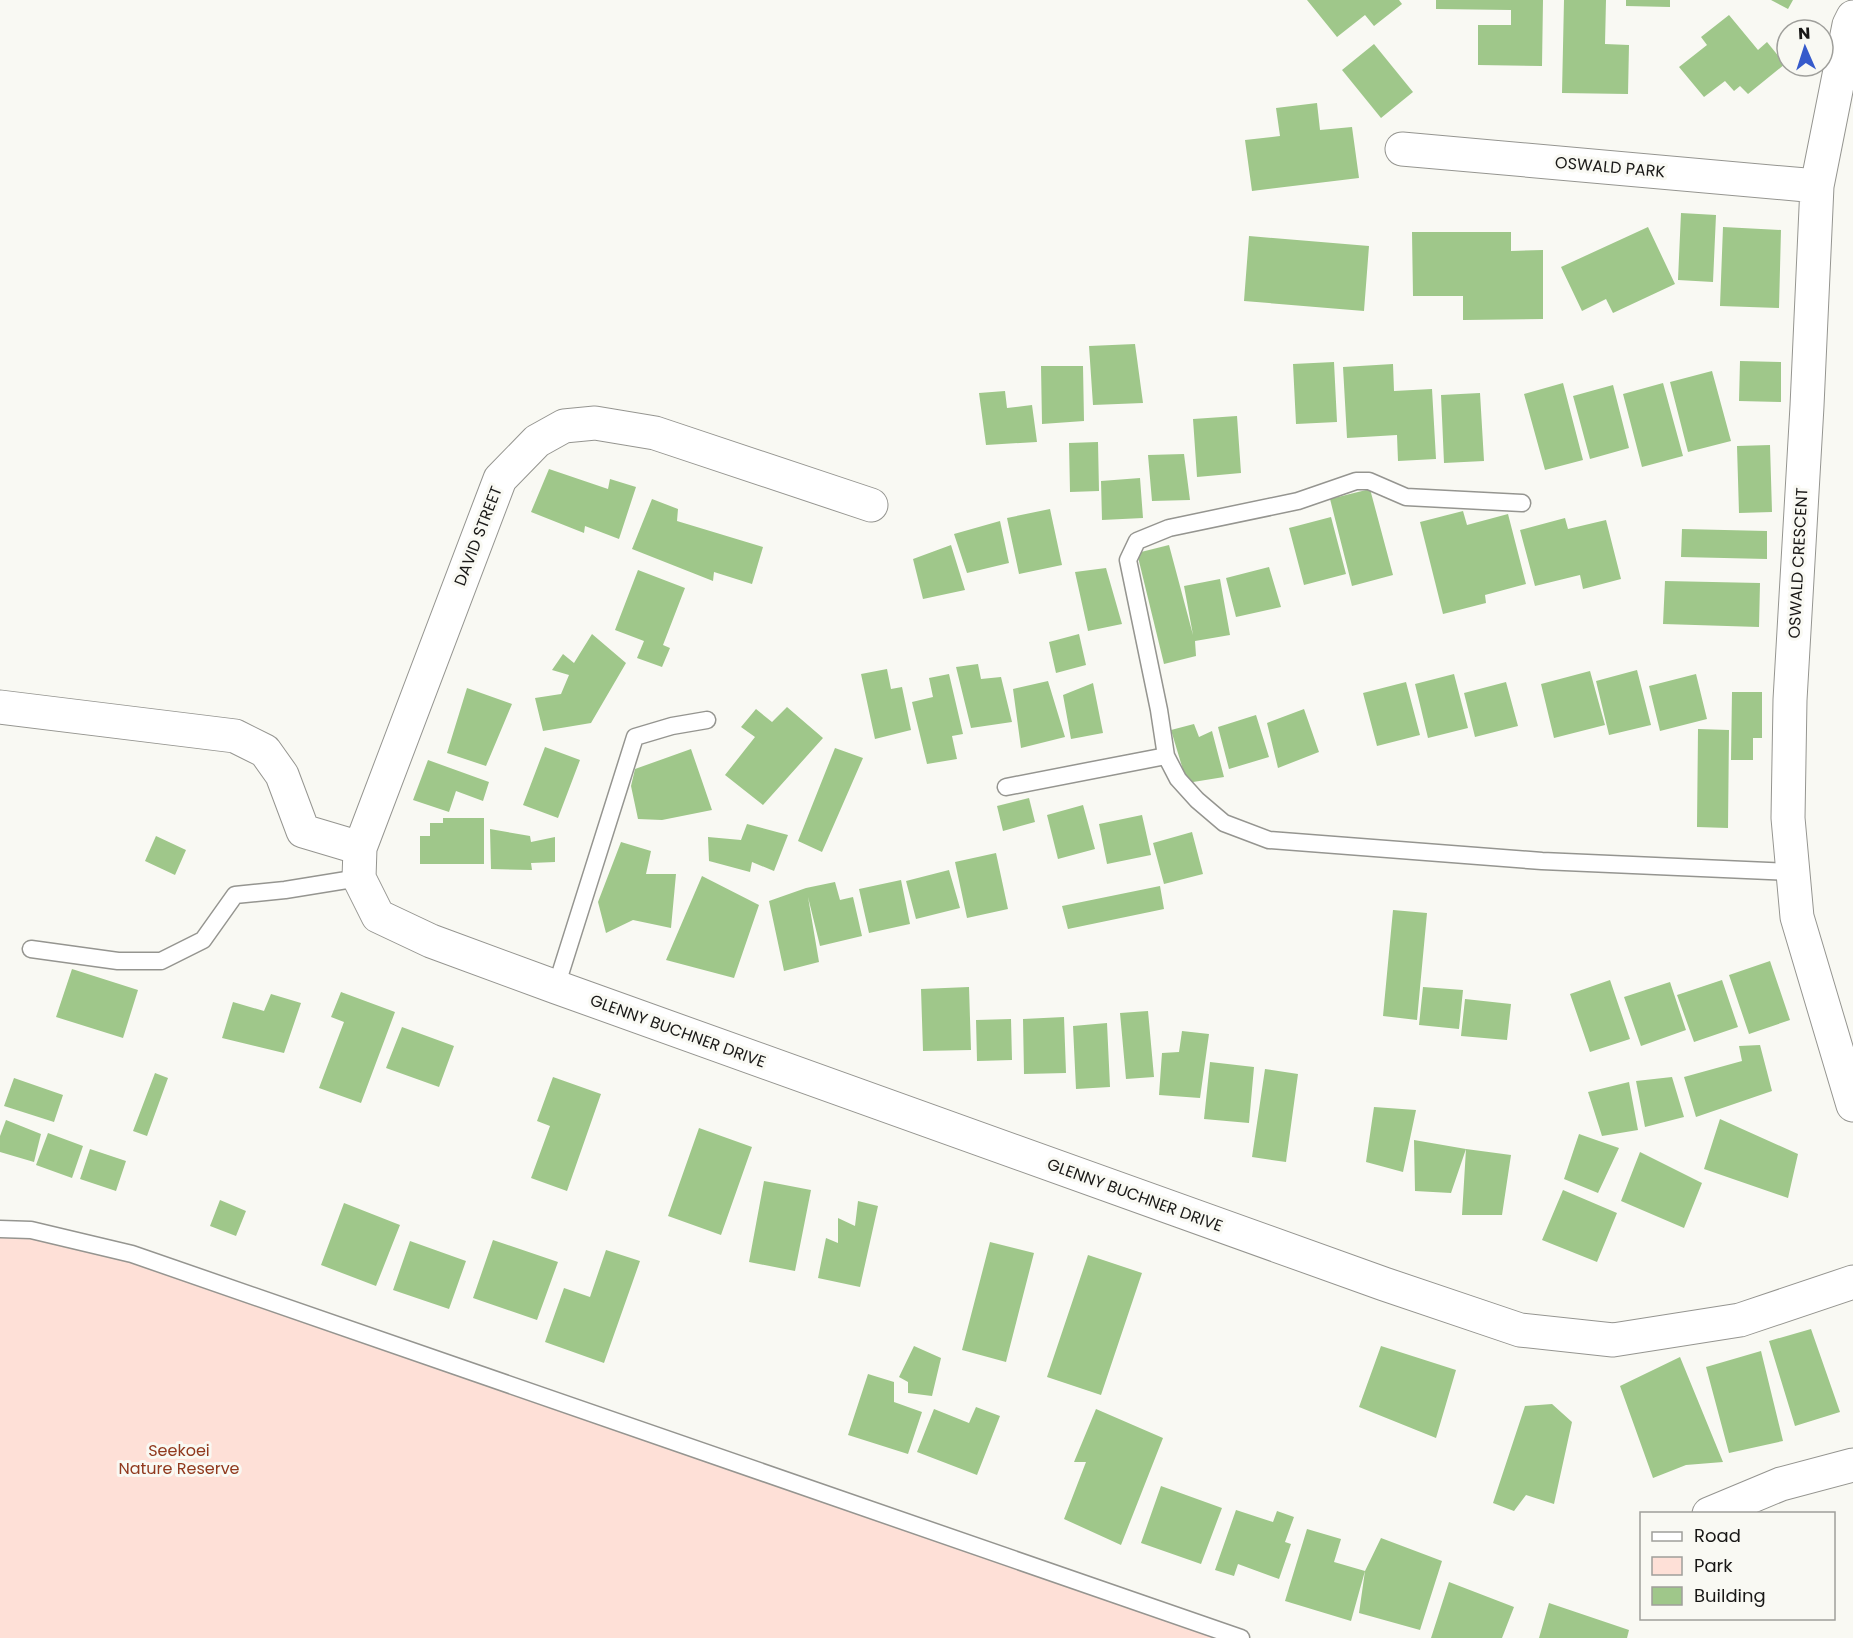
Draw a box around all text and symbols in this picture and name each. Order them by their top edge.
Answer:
north arrow [1775,18,1835,78]
text: N [1798,22,1811,45]
street label: OSWALD PARK [1554,151,1666,183]
street label: DAVID STREET [448,482,508,589]
street label: OSWALD CRESCENT [1783,487,1813,639]
street label: GLENNY BUCHNER DRIVE [587,989,769,1073]
street label: GLENNY BUCHNER DRIVE [1044,1153,1226,1237]
park label: Seekoei Nature Reserve [118,1439,240,1480]
legend [1640,1512,1835,1620]
text: Road [1694,1523,1741,1548]
text: Park [1694,1553,1733,1578]
text: Building [1694,1583,1766,1608]

